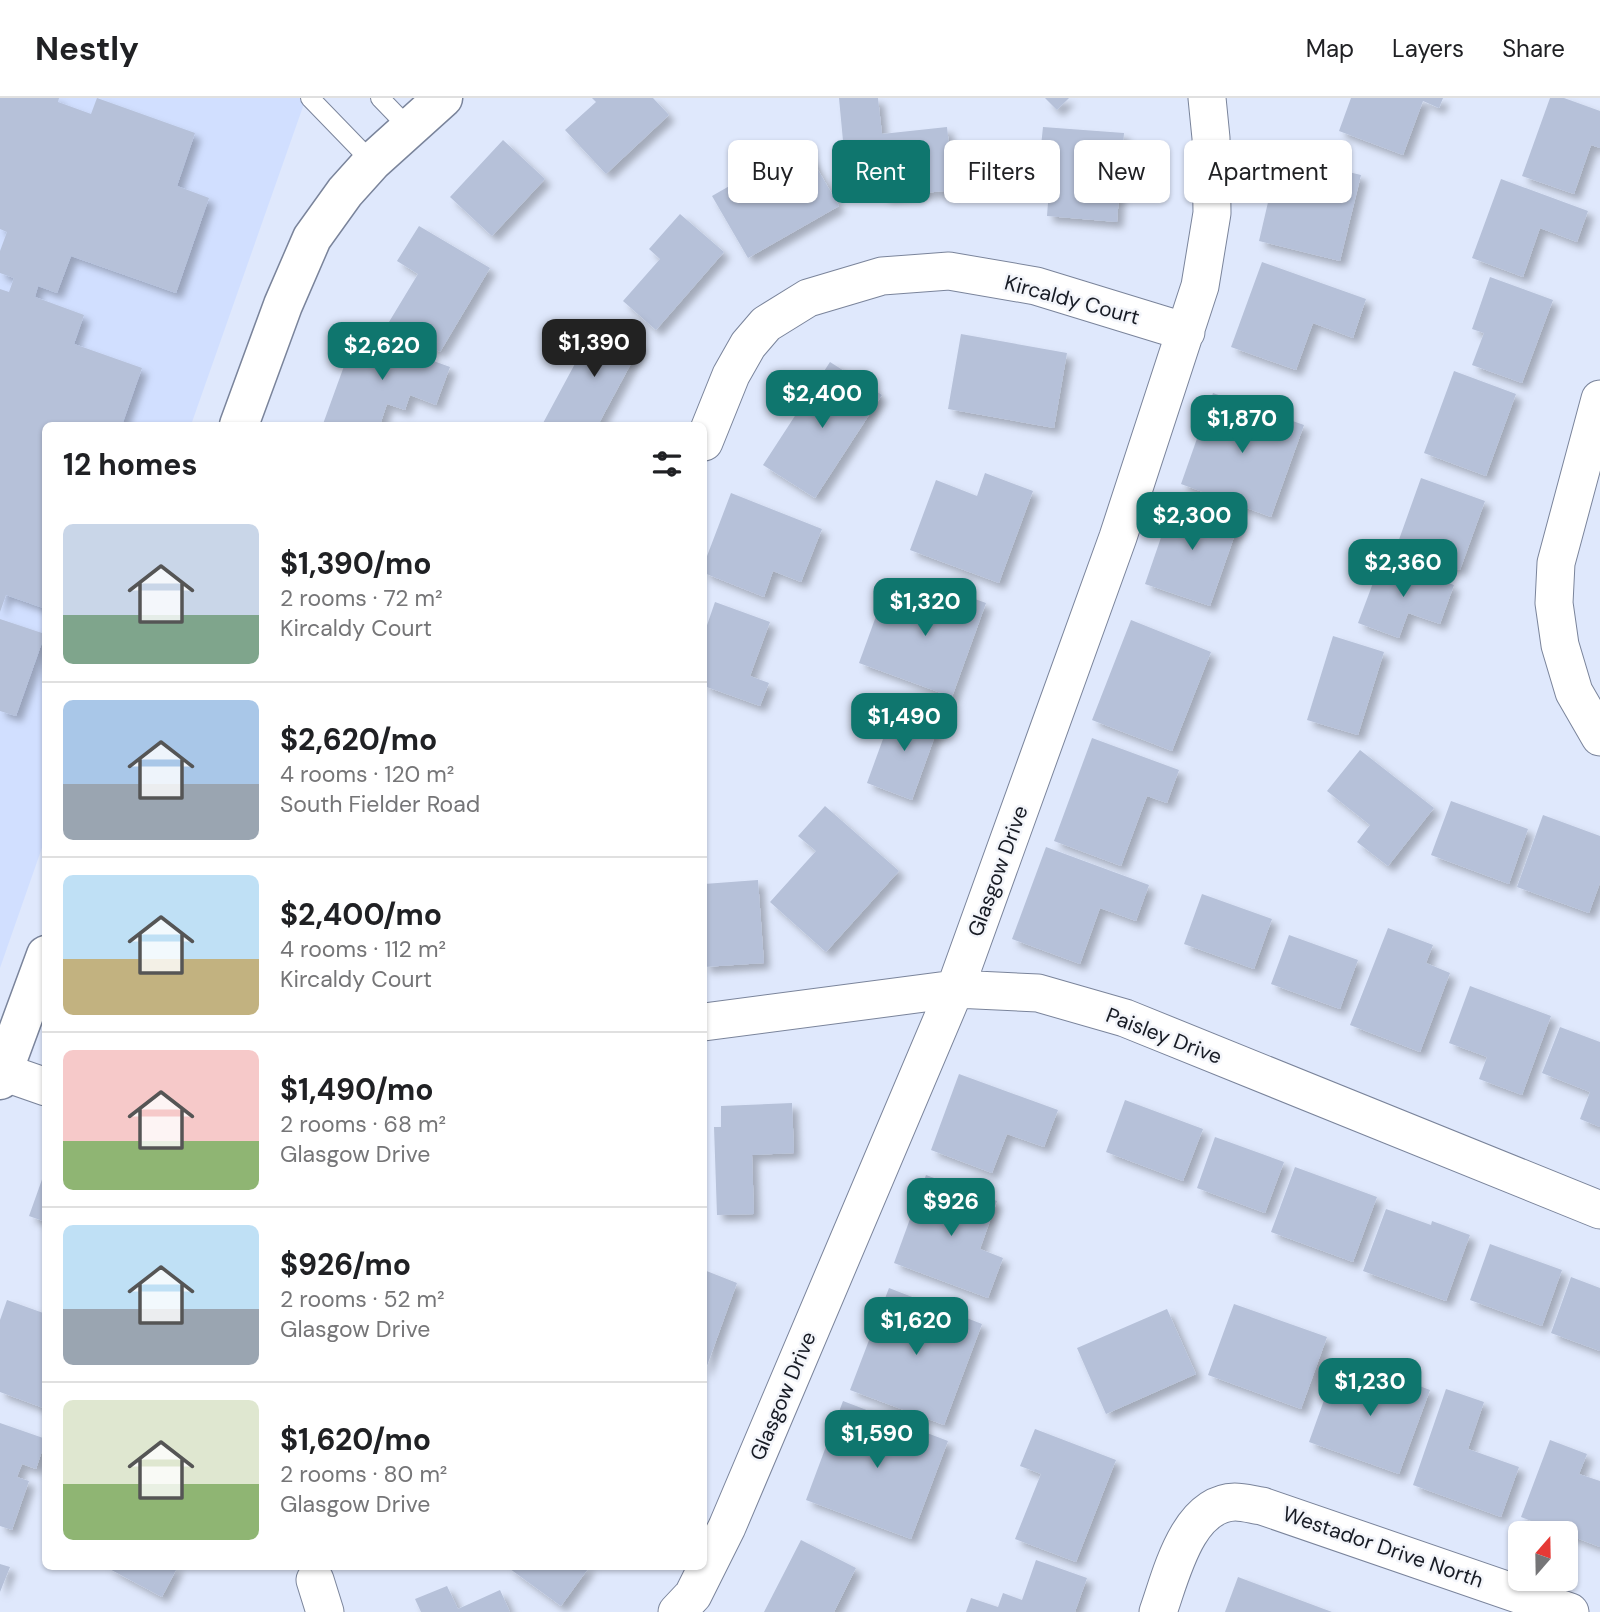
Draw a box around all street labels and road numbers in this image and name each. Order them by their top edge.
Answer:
street label: Kircaldy Court [1001,269,1143,331]
street label: Glasgow Drive [961,802,1035,940]
street label: Paisley Drive [1102,1001,1226,1071]
street label: Glasgow Drive [743,1327,823,1465]
street label: Westador Drive North [1279,1500,1487,1594]

